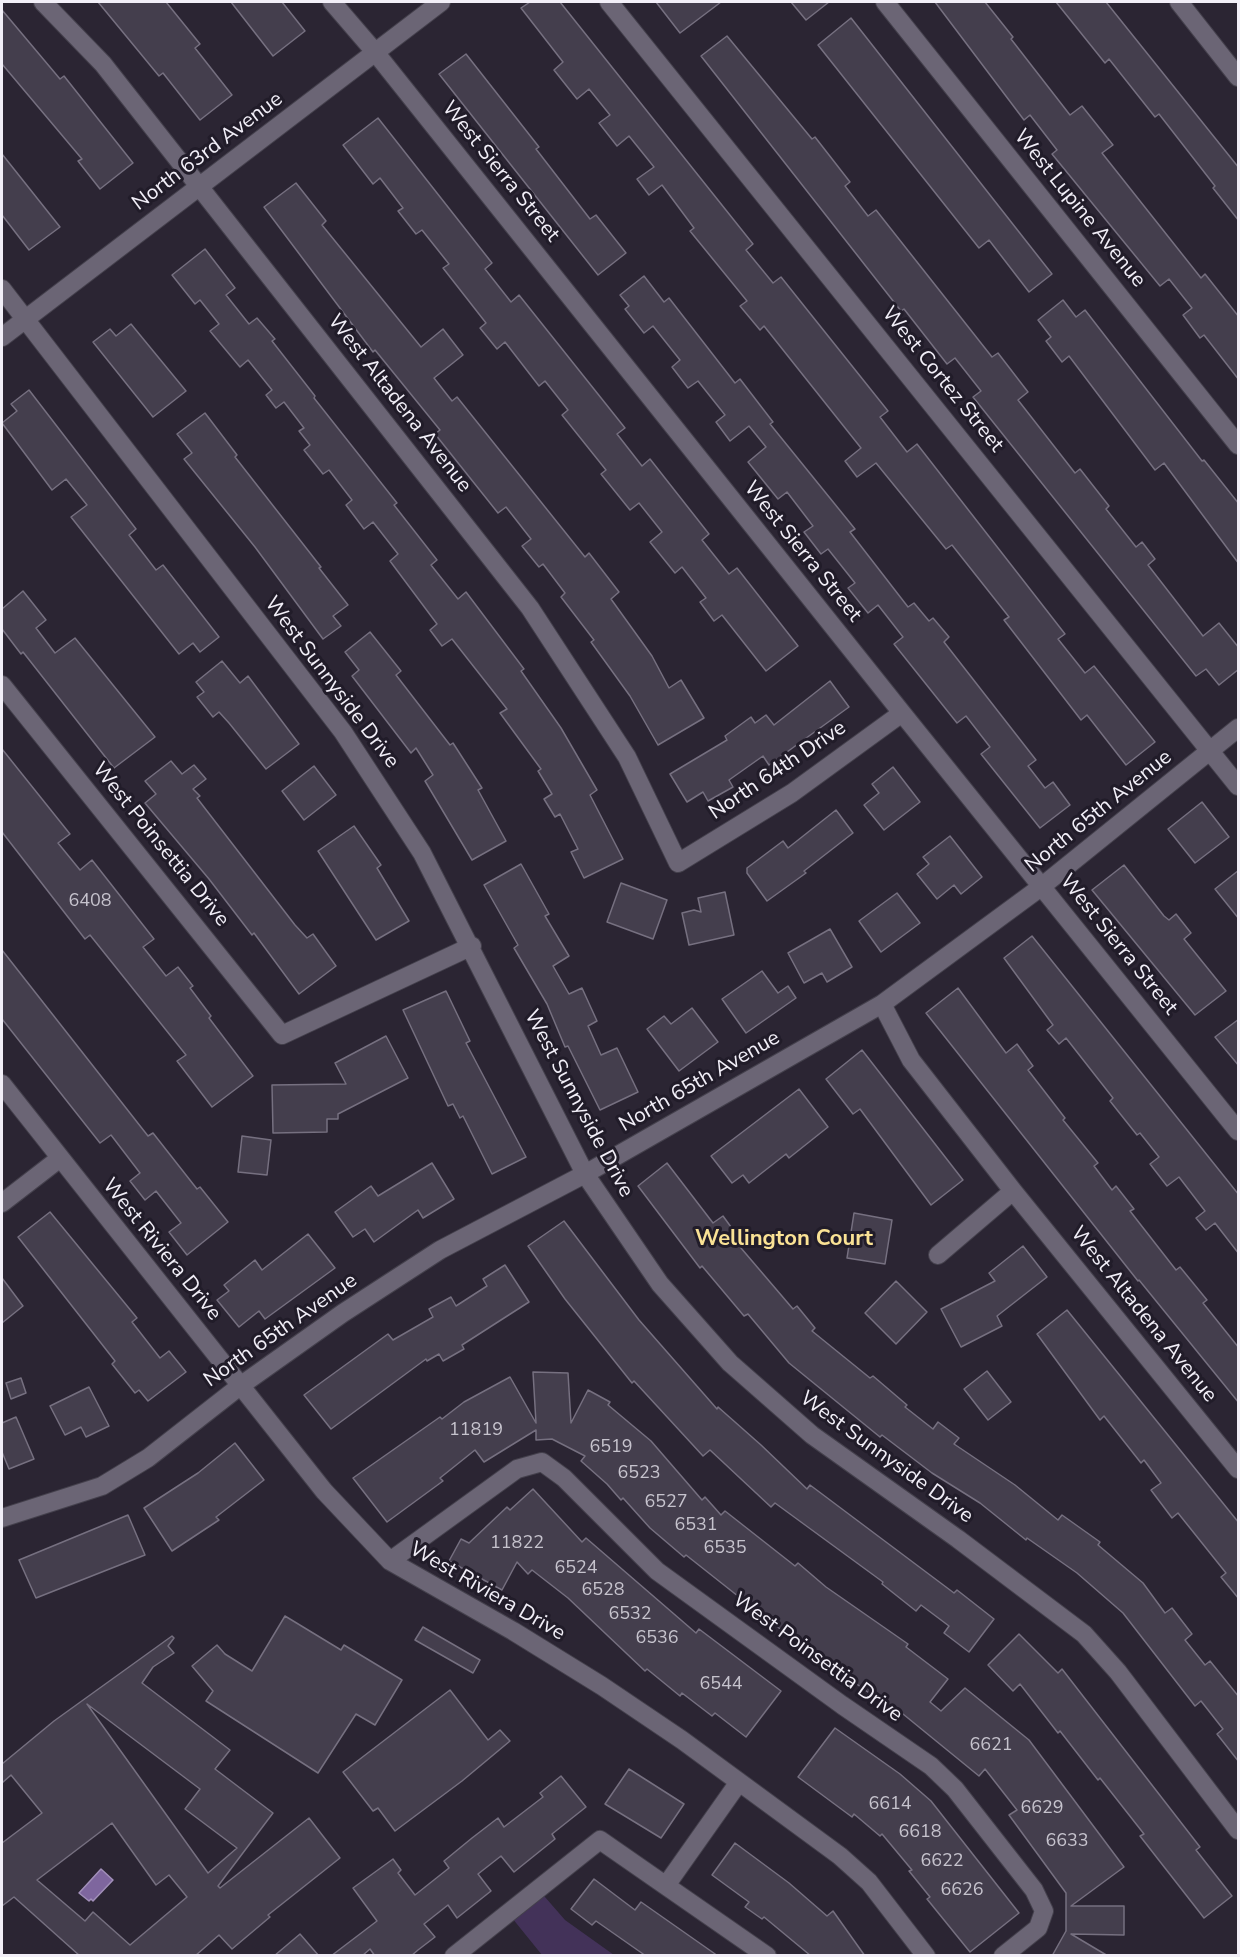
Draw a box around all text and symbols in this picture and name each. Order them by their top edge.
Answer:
street label: North 63rd Avenue [128,87,288,217]
street label: West Sierra Street [436,97,564,247]
street label: West Lupine Avenue [1008,125,1150,293]
street label: West Cortez Street [876,302,1008,458]
street label: West Altadena Avenue [322,310,476,498]
street label: West Sierra Street [738,477,866,627]
street label: West Sunnyside Drive [258,592,404,774]
street label: North 64th Drive [705,716,851,826]
street label: North 65th Avenue [1021,745,1177,879]
street label: West Poinsettia Drive [86,758,234,932]
street label: West Sierra Street [1054,870,1182,1020]
house number: 6408 [68,891,112,913]
street label: West Sunnyside Drive [518,1006,638,1202]
street label: North 65th Avenue [615,1026,785,1138]
street label: West Riviera Drive [96,1174,226,1326]
street label: West Altadena Avenue [1064,1222,1222,1408]
district label: Wellington Court [695,1227,873,1253]
street label: North 65th Avenue [200,1269,362,1393]
street label: West Sunnyside Drive [794,1387,978,1529]
house number: 11819 [449,1420,503,1442]
house number: 6519 [589,1437,633,1459]
house number: 6523 [617,1463,661,1485]
house number: 6527 [644,1492,688,1514]
house number: 6531 [674,1515,718,1537]
house number: 11822 [490,1533,544,1555]
street label: West Riviera Drive [405,1537,569,1647]
house number: 6535 [703,1538,747,1560]
house number: 6524 [554,1558,598,1580]
house number: 6528 [581,1580,625,1602]
street label: West Poinsettia Drive [727,1588,907,1728]
house number: 6532 [608,1604,652,1626]
house number: 6536 [635,1628,679,1650]
house number: 6544 [699,1674,743,1696]
house number: 6621 [969,1735,1013,1757]
house number: 6614 [868,1794,912,1816]
house number: 6629 [1020,1798,1064,1820]
house number: 6618 [898,1822,942,1844]
house number: 6633 [1045,1831,1089,1853]
house number: 6622 [920,1851,964,1873]
house number: 6626 [940,1880,984,1902]

